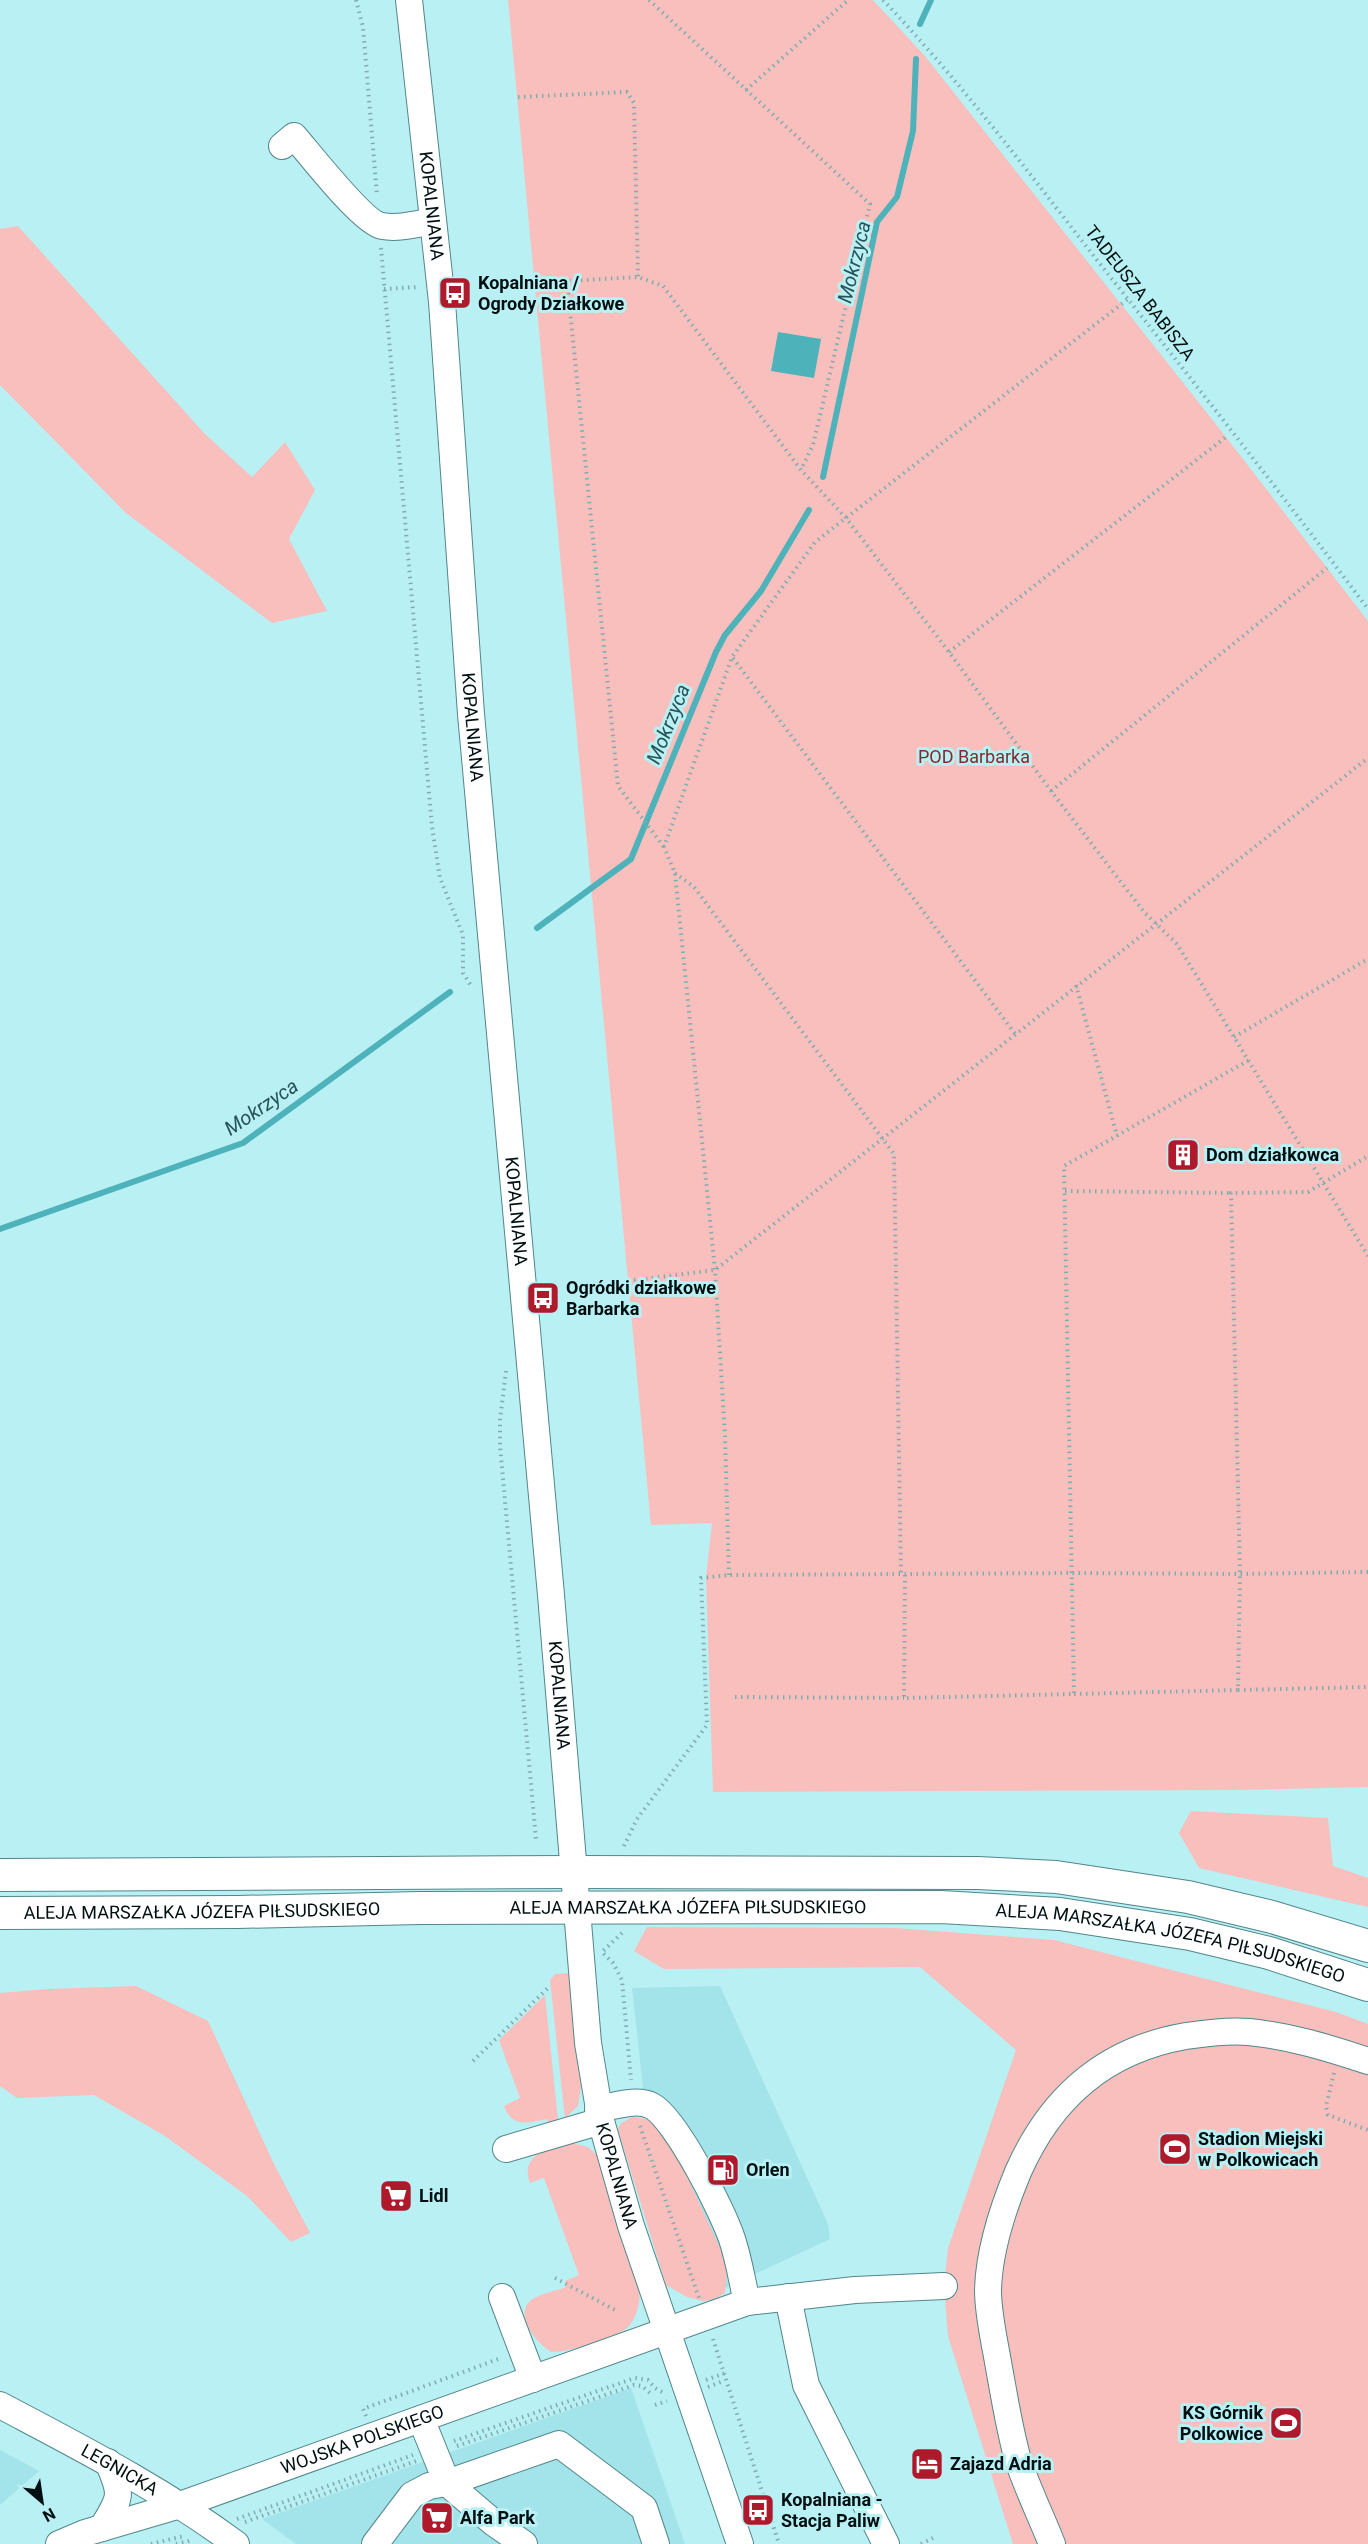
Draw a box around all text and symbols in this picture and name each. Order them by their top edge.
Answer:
street label: KOPALNIANA [416,150,448,262]
water label: Mokrzyca [832,218,876,306]
street label: TADEUSZA BABISZA [1081,221,1200,365]
place label: Kopalniana / Ogrody Działkowe [478,272,625,314]
bus stop icon: Kopalniana / Ogrody Działkowe [437,275,473,311]
street label: KOPALNIANA [458,672,488,783]
water label: Mokrzyca [641,681,695,767]
park label: POD Barbarka [918,746,1030,767]
water label: Mokrzyca [220,1074,302,1140]
building icon: Dom działkowca [1165,1137,1201,1173]
place label: Dom działkowca [1206,1144,1340,1165]
street label: KOPALNIANA [501,1156,532,1267]
place label: Ogródki działkowe Barbarka [566,1277,716,1319]
bus stop icon: Ogródki działkowe Barbarka [525,1280,561,1316]
street label: KOPALNIANA [545,1640,575,1751]
street label: ALEJA MARSZAŁKA JÓZEFA PIŁSUDSKIEGO [510,1896,866,1918]
street label: ALEJA MARSZAŁKA JÓZEFA PIŁSUDSKIEGO [24,1898,381,1923]
street label: ALEJA MARSZAŁKA JÓZEFA PIŁSUDSKIEGO [995,1899,1348,1987]
street label: KOPALNIANA [592,2120,642,2231]
place label: Stadion Miejski w Polkowicach [1198,2128,1323,2170]
sports icon: Stadion Miejski w Polkowicach [1157,2131,1193,2167]
fuel station icon: Orlen [705,2152,741,2188]
place label: Orlen [746,2159,790,2180]
supermarket icon: Lidl [378,2178,414,2214]
place label: Lidl [419,2185,448,2206]
street label: WOJSKA POLSKIEGO [278,2400,447,2478]
place label: KS Górnik Polkowice [1180,2402,1263,2444]
sports icon: KS Górnik Polkowice [1268,2405,1304,2441]
street label: LEGNICKA [78,2439,162,2500]
hotel icon: Zajazd Adria [909,2446,945,2482]
place label: Zajazd Adria [950,2453,1052,2474]
north arrow [12,2472,72,2532]
place label: Kopalniana - Stacja Paliw [781,2489,883,2531]
bus stop icon: Kopalniana - Stacja Paliw [740,2492,776,2528]
supermarket icon: Alfa Park [419,2500,455,2536]
text: N [39,2504,59,2526]
place label: Alfa Park [460,2507,535,2528]

